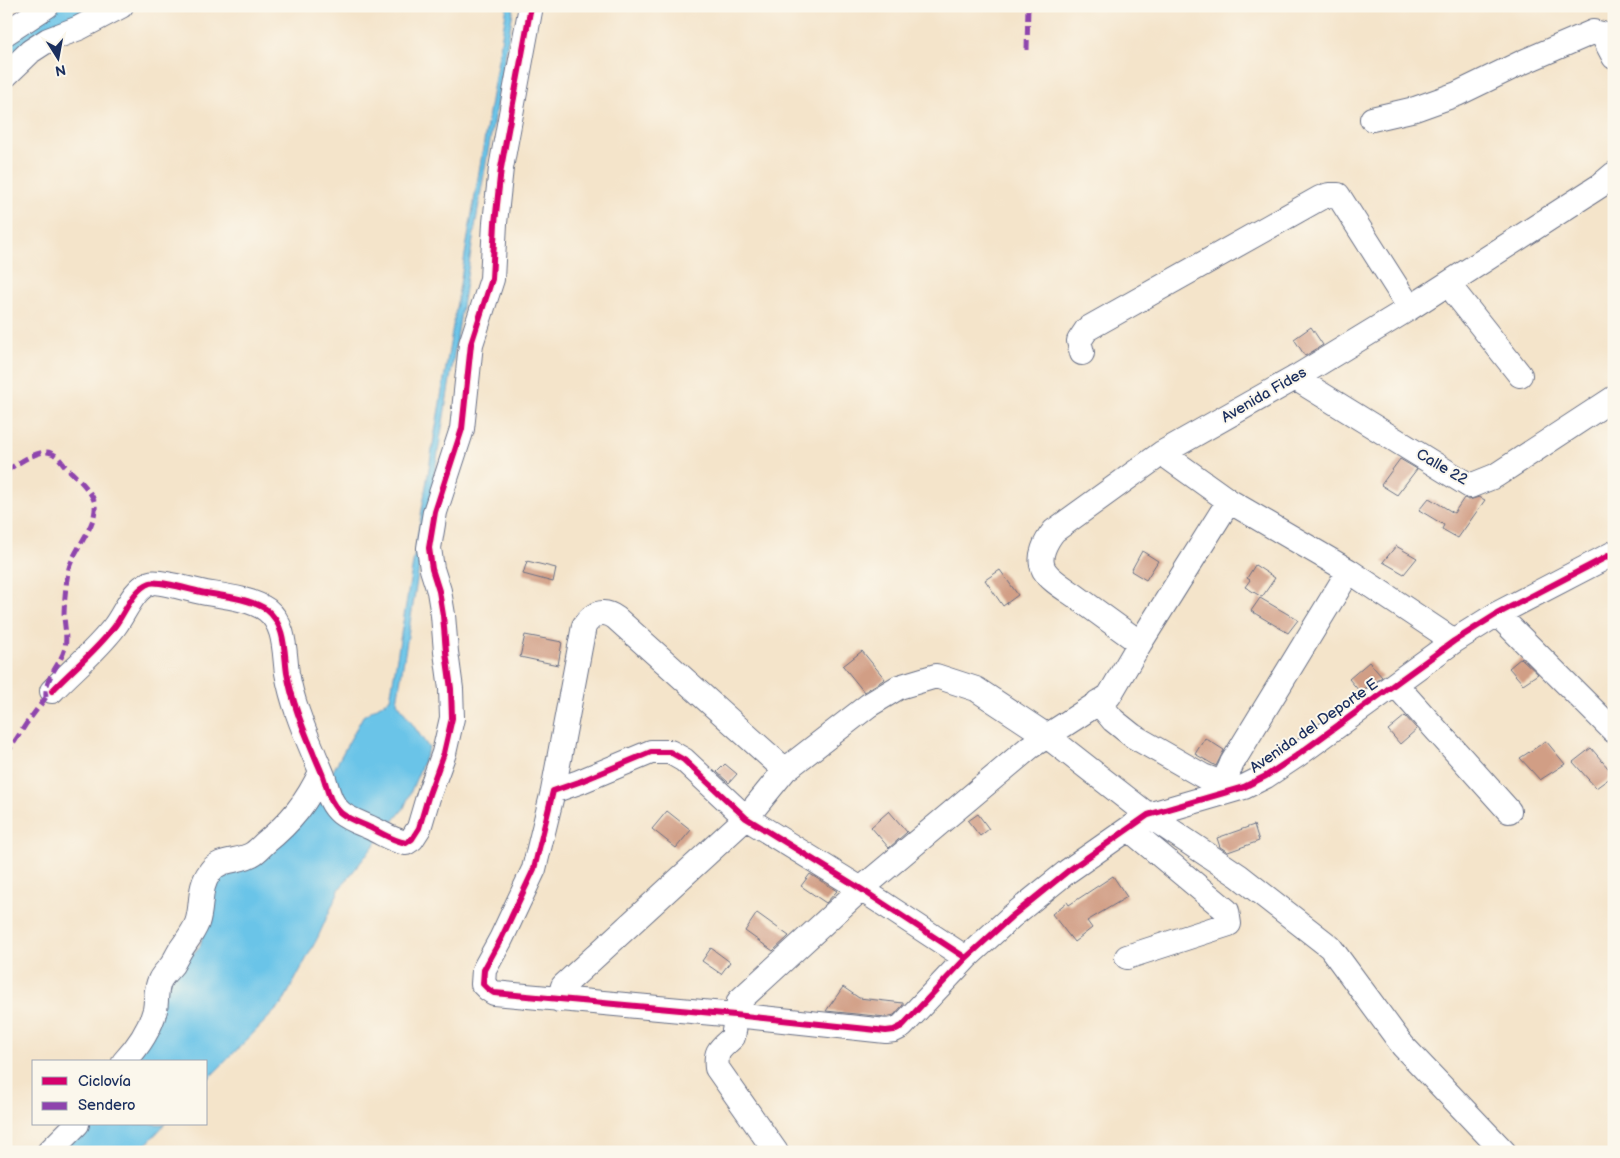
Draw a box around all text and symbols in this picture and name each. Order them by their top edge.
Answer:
north arrow [32,32,82,82]
text: N [54,61,67,80]
street label: Avenida Fides [1218,363,1310,427]
street label: Calle 22 [1413,445,1471,489]
street label: Avenida del Deporte E [1246,675,1382,777]
legend [32,1060,208,1126]
text: Ciclovía [78,1072,131,1091]
text: Sendero [78,1096,136,1115]

